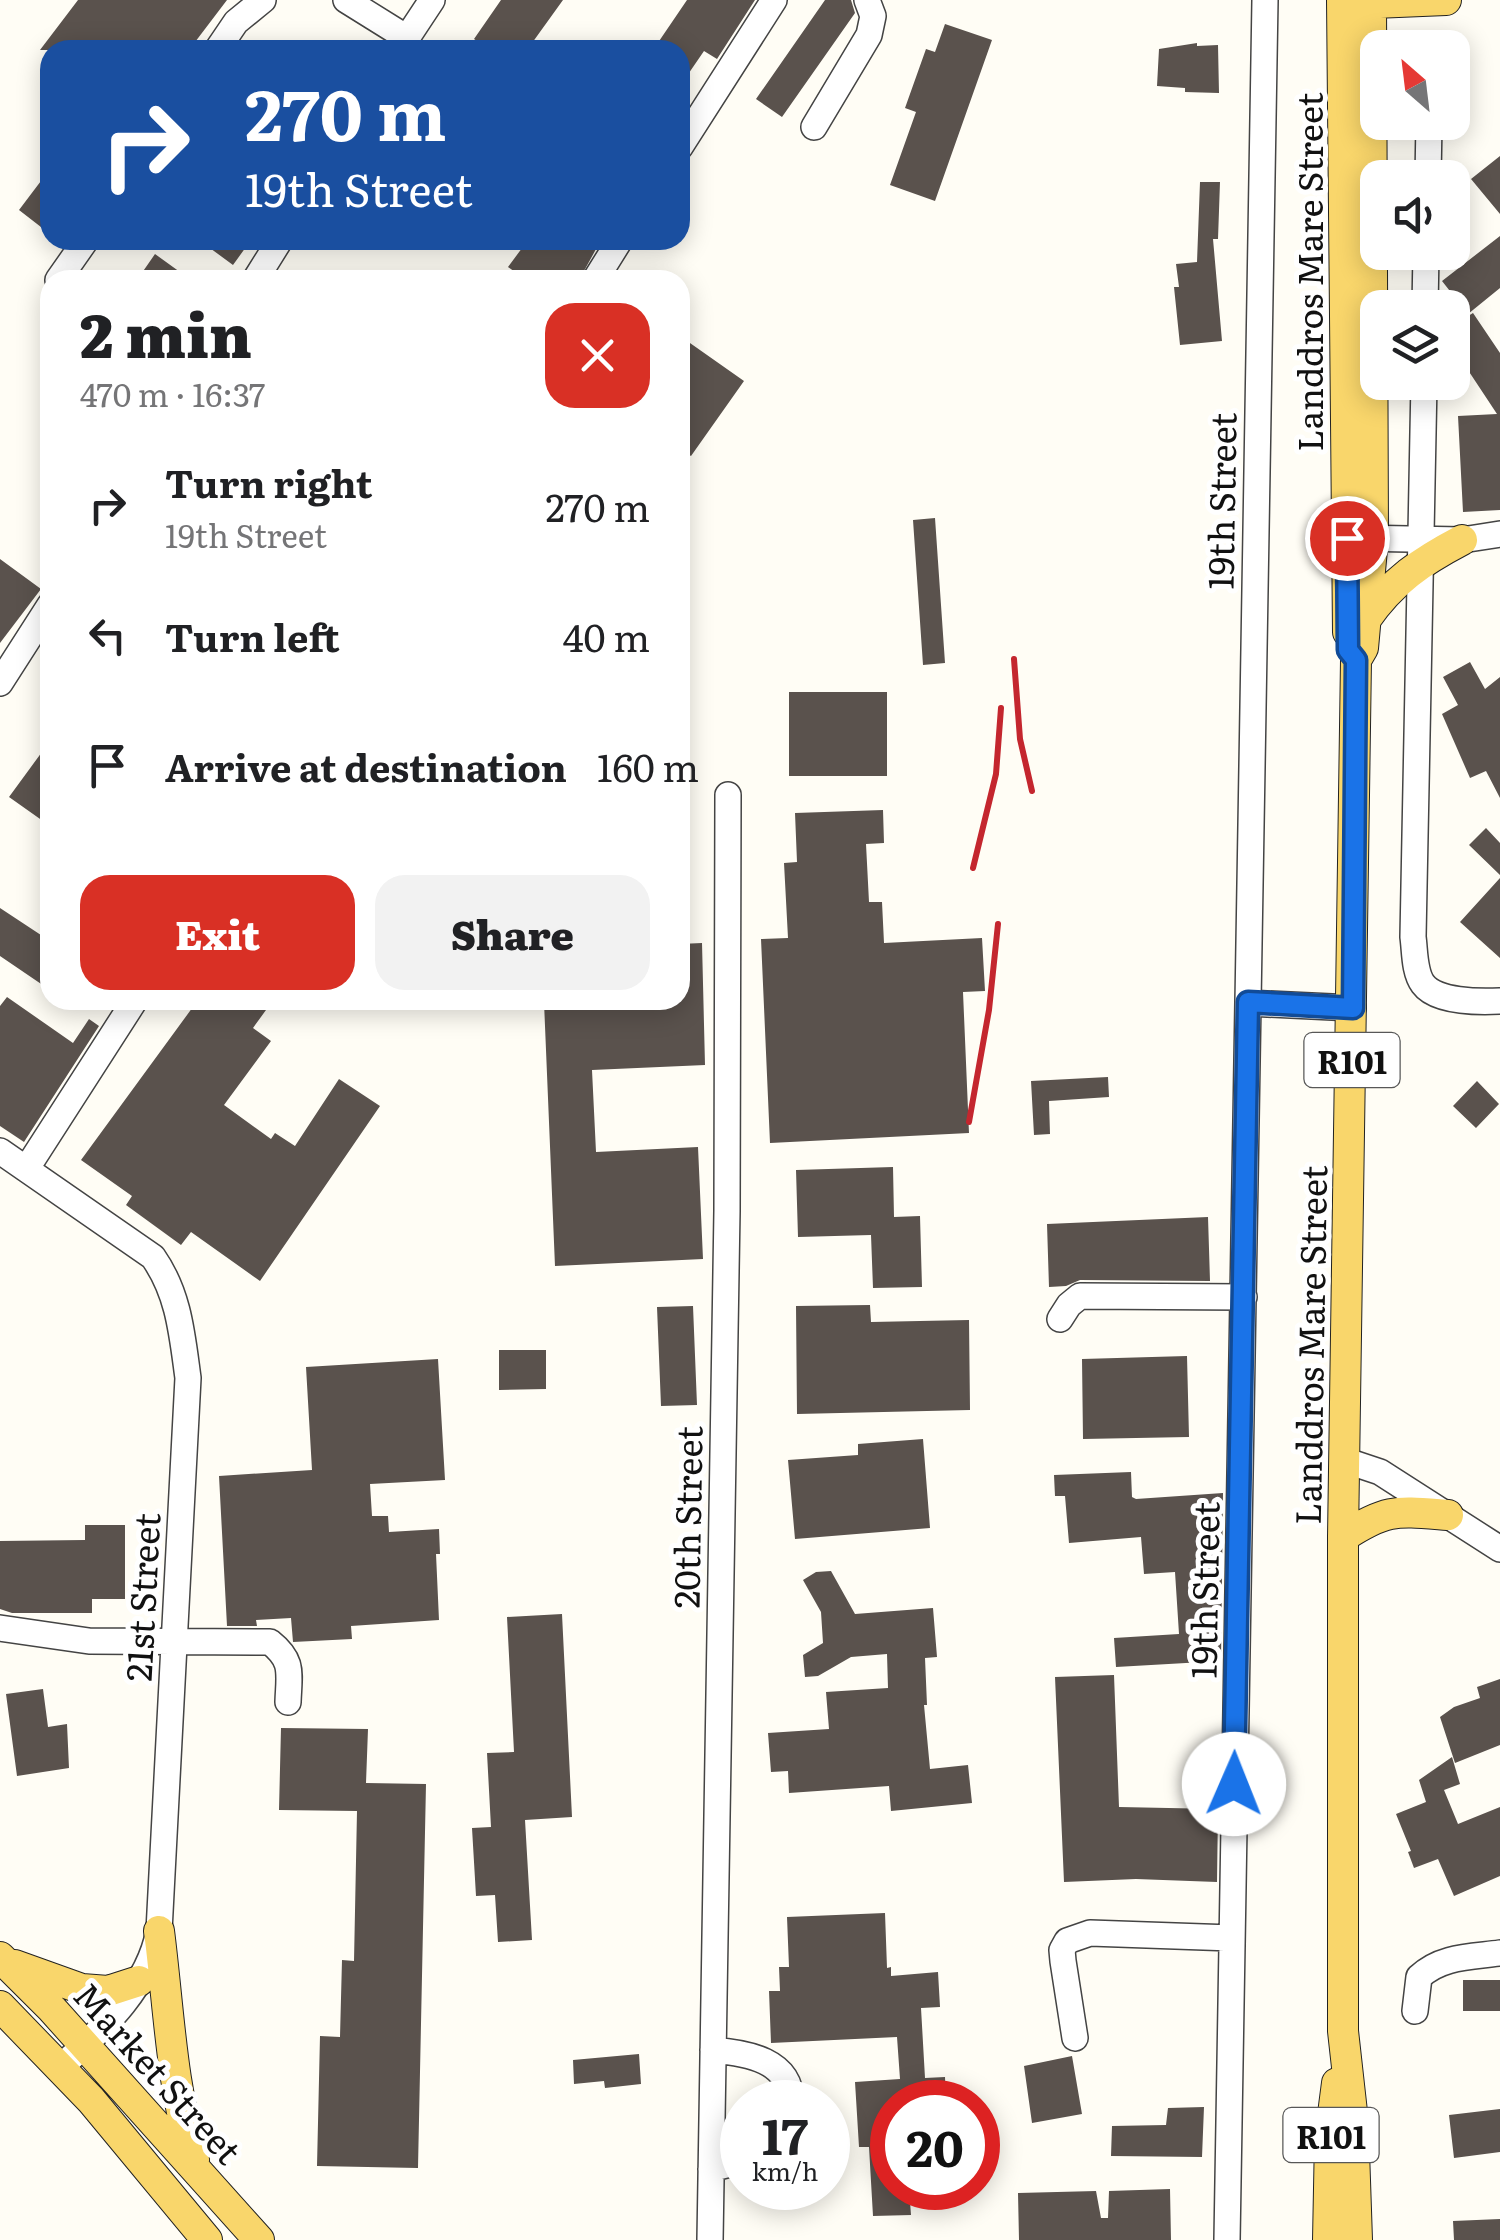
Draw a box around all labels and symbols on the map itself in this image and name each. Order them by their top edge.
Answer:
north arrow [1360,30,1470,140]
street label: Landdros Mare Street [1282,92,1334,452]
street label: 19th Street [1192,412,1248,590]
pin [1305,496,1390,581]
road number: R101 [1304,1033,1400,1087]
street label: Landdros Mare Street [1280,1165,1338,1525]
street label: 20th Street [658,1425,714,1609]
street label: 19th Street [1175,1501,1231,1679]
street label: 21st Street [111,1511,171,1683]
position arrow [1182,1732,1286,1836]
street label: Market Street [63,1970,255,2174]
speed limit sign: 20 [870,2080,1000,2210]
road number: R101 [1284,2108,1378,2162]

